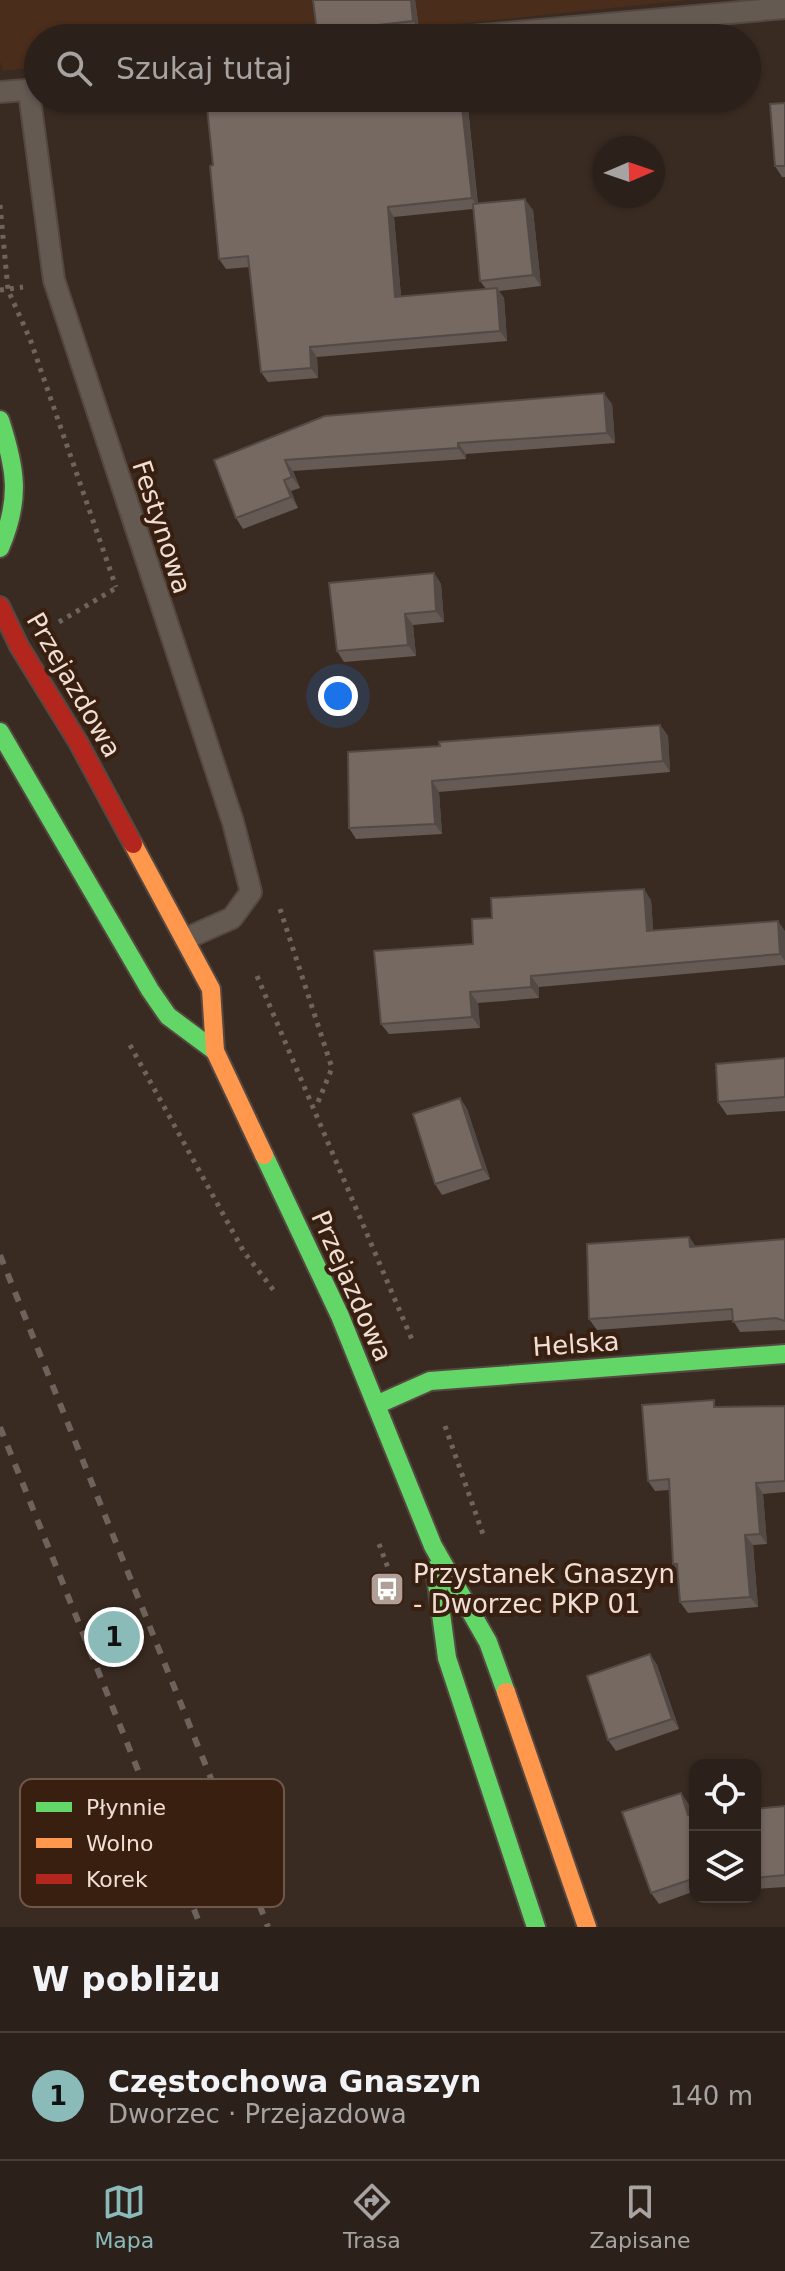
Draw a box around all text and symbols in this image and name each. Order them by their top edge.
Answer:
search box [24,24,761,112]
icon: search [52,46,96,90]
text: Szukaj tutaj [116,51,292,86]
north arrow [593,136,665,208]
street label: Festynowa [126,457,198,597]
street label: Przejazdowa [21,607,127,763]
your location [318,676,358,716]
street label: Przejazdowa [305,1206,399,1366]
street label: Helska [532,1326,620,1362]
place label: Przystanek Gnaszyn - Dworzec PKP 01 [413,1559,675,1619]
bus stop icon: Przystanek Gnaszyn - Dworzec PKP 01 [368,1570,406,1608]
pin: 1 [88,1607,140,1667]
map controls [689,1759,761,1903]
button: locate [689,1759,761,1831]
legend [20,1779,284,1907]
text: Płynnie [86,1795,166,1820]
text: Wolno [86,1831,153,1856]
button: layers [689,1831,761,1903]
text: Korek [86,1867,148,1892]
text: W pobliżu [32,1959,221,1999]
text: Częstochowa Gnaszyn [108,2064,481,2099]
text: 1 [49,2081,67,2111]
text: 140 m [670,2081,753,2111]
text: Dworzec · Przejazdowa [108,2099,407,2129]
tab: Mapa [94,2180,154,2253]
tab: Trasa [343,2180,401,2253]
tab: Zapisane [590,2180,691,2253]

